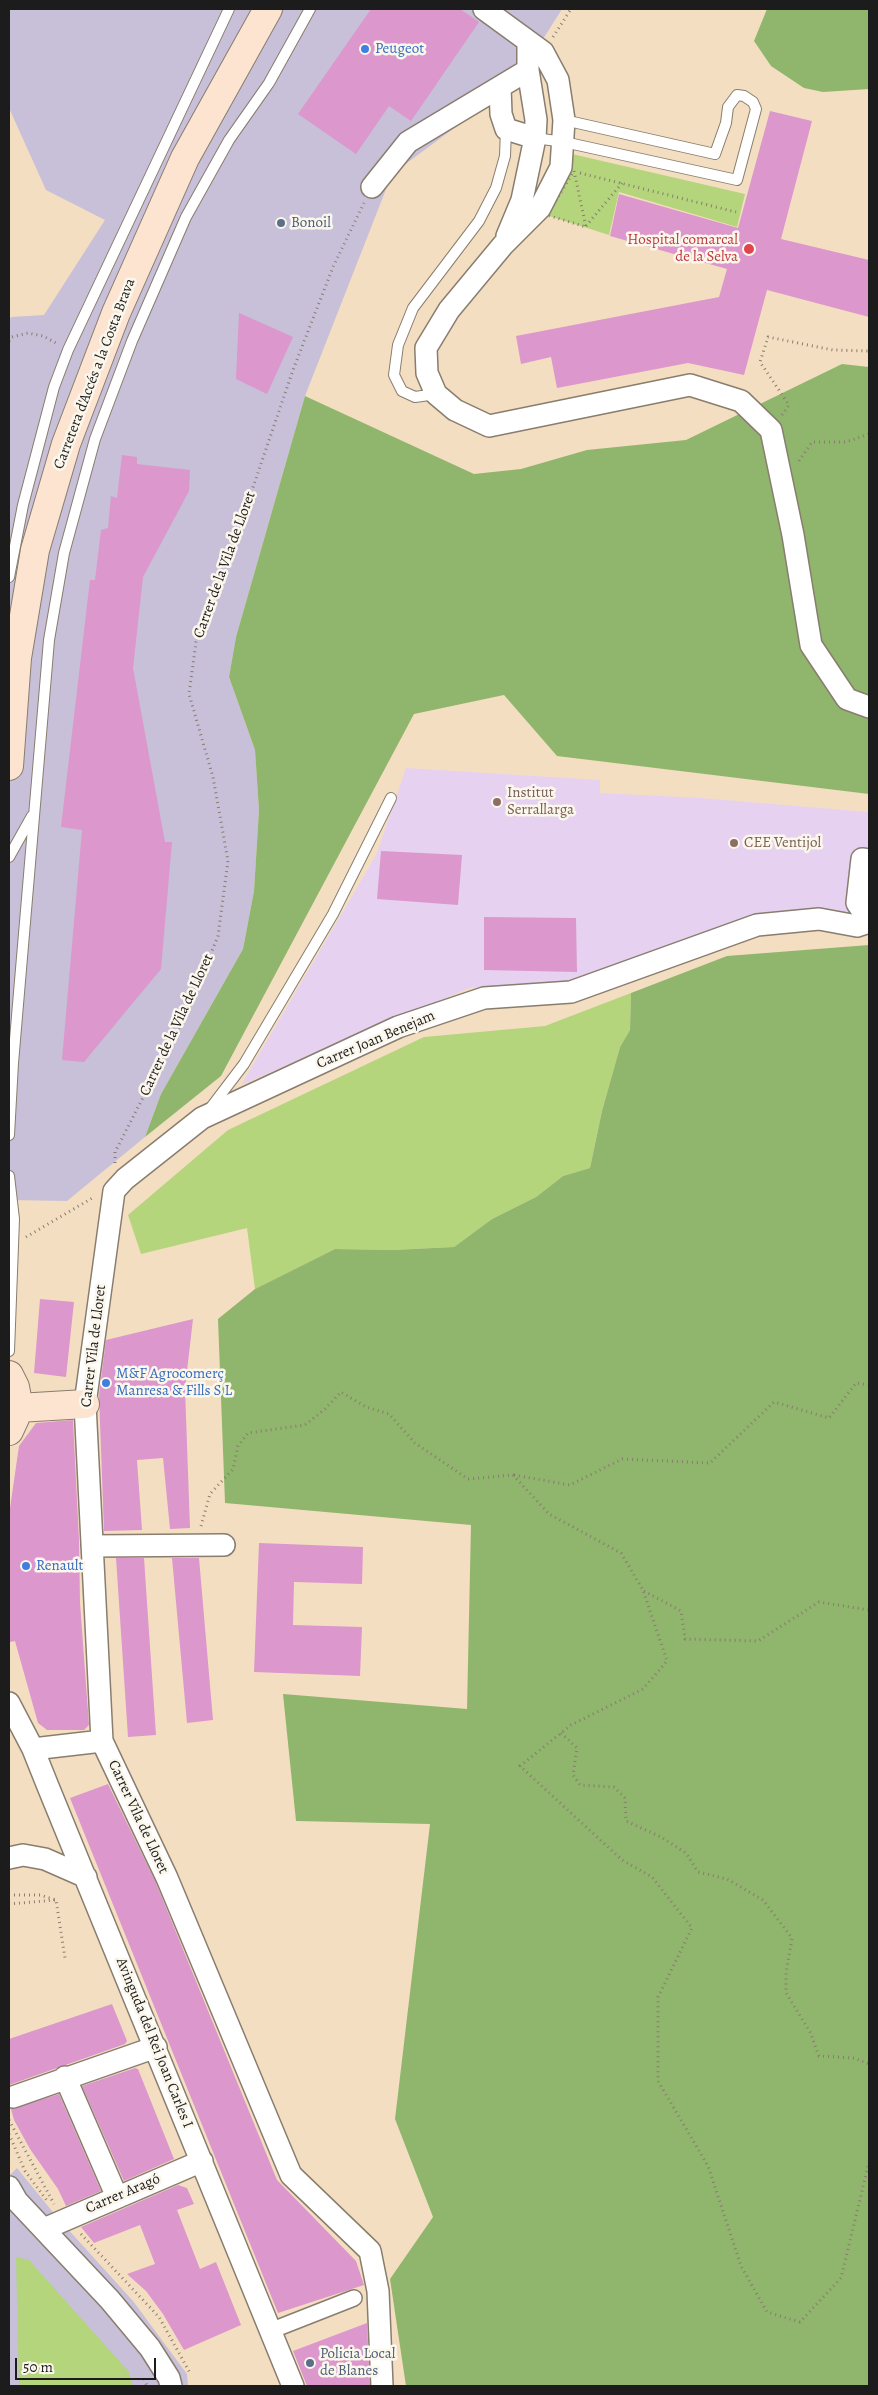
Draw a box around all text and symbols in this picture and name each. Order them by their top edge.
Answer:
place label: Peugeot [375,40,424,58]
marker: Peugeot [359,43,371,55]
place label: Bonoil [291,214,331,232]
marker: Bonoil [275,217,287,229]
place label: Hospital comarcal de la Selva [627,231,738,266]
marker: Hospital comarcal de la Selva [742,242,756,256]
street label: Carretera d'Accés a la Costa Brava [50,276,140,472]
street label: Carrer de la Vila de Lloret [190,489,260,641]
place label: Institut Serrallarga [507,784,574,819]
marker: Institut Serrallarga [491,796,503,808]
place label: CEE Ventijol [744,834,821,852]
marker: CEE Ventijol [728,837,740,849]
street label: Carrer de la Vila de Lloret [136,951,218,1099]
street label: Carrer Joan Benejam [314,1007,438,1073]
street label: Carrer Vila de Lloret [78,1284,110,1408]
place label: M&F Agrocomerç Manresa & Fills S L [116,1365,232,1400]
marker: M&F Agrocomerç Manresa & Fills S L [100,1377,112,1389]
place label: Renault [36,1557,83,1575]
marker: Renault [20,1560,32,1572]
street label: Carrer Vila de Lloret [104,1757,172,1877]
street label: Avinguda del Rei Joan Carles I [112,1955,196,2131]
street label: Carrer Aragó [83,2170,163,2218]
place label: Policia Local de Blanes [320,2345,395,2380]
scale bar [18,2348,159,2380]
text: 50 m [23,2357,53,2377]
marker: Policia Local de Blanes [304,2357,316,2369]

